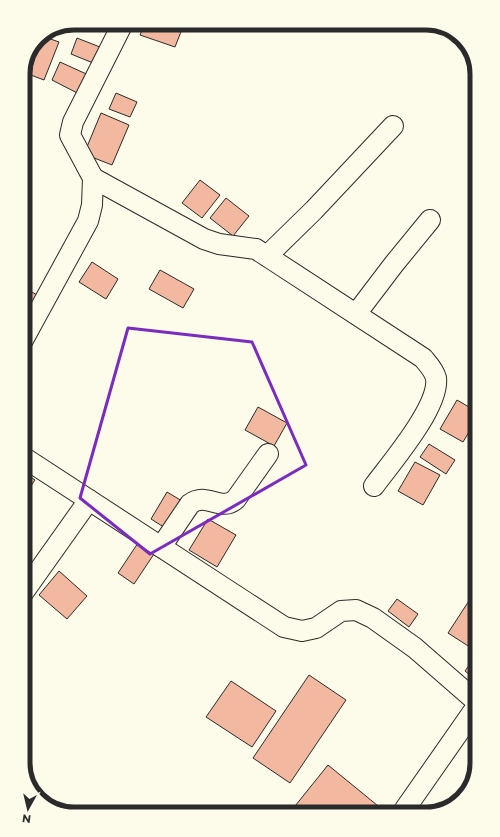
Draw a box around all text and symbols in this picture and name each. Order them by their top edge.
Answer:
north arrow [8,789,48,829]
text: N [21,811,32,826]

